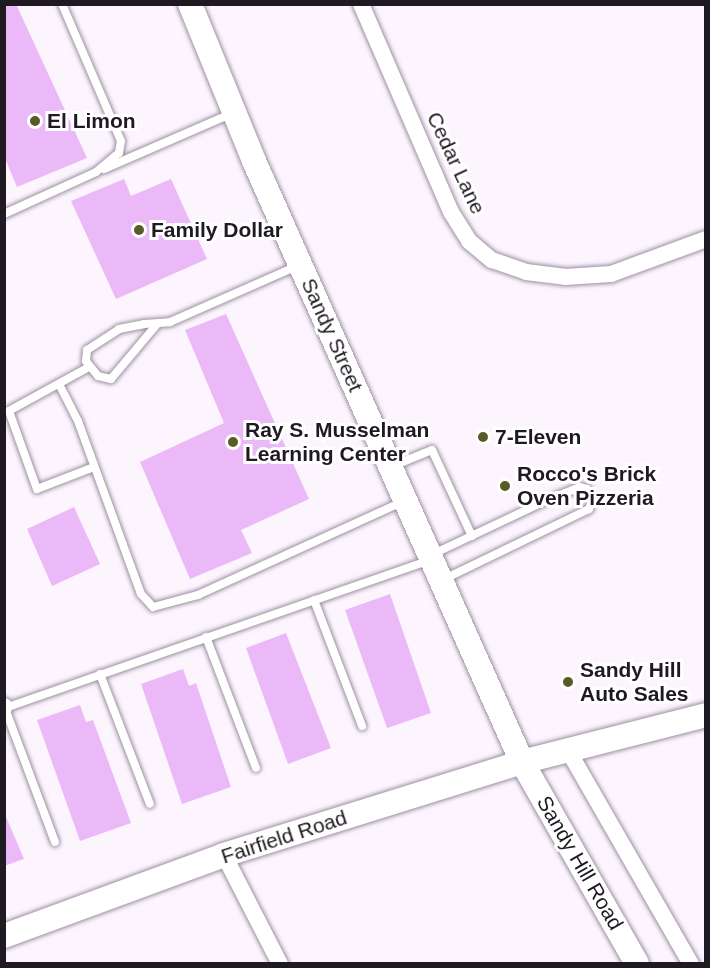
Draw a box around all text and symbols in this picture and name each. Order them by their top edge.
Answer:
place label: El Limon [47,108,136,134]
street label: Cedar Lane [421,108,491,218]
marker: El Limon [28,114,42,128]
place label: Family Dollar [151,217,283,243]
marker: Family Dollar [132,223,146,237]
street label: Sandy Street [296,274,368,396]
place label: Ray S. Musselman Learning Center [245,417,429,467]
place label: 7-Eleven [495,424,581,450]
marker: 7-Eleven [476,430,490,444]
marker: Ray S. Musselman Learning Center [226,435,240,449]
place label: Rocco's Brick Oven Pizzeria [517,461,656,511]
marker: Rocco's Brick Oven Pizzeria [498,479,512,493]
place label: Sandy Hill Auto Sales [580,657,689,707]
marker: Sandy Hill Auto Sales [561,675,575,689]
street label: Sandy Hill Road [531,791,629,935]
street label: Fairfield Road [218,805,350,869]

